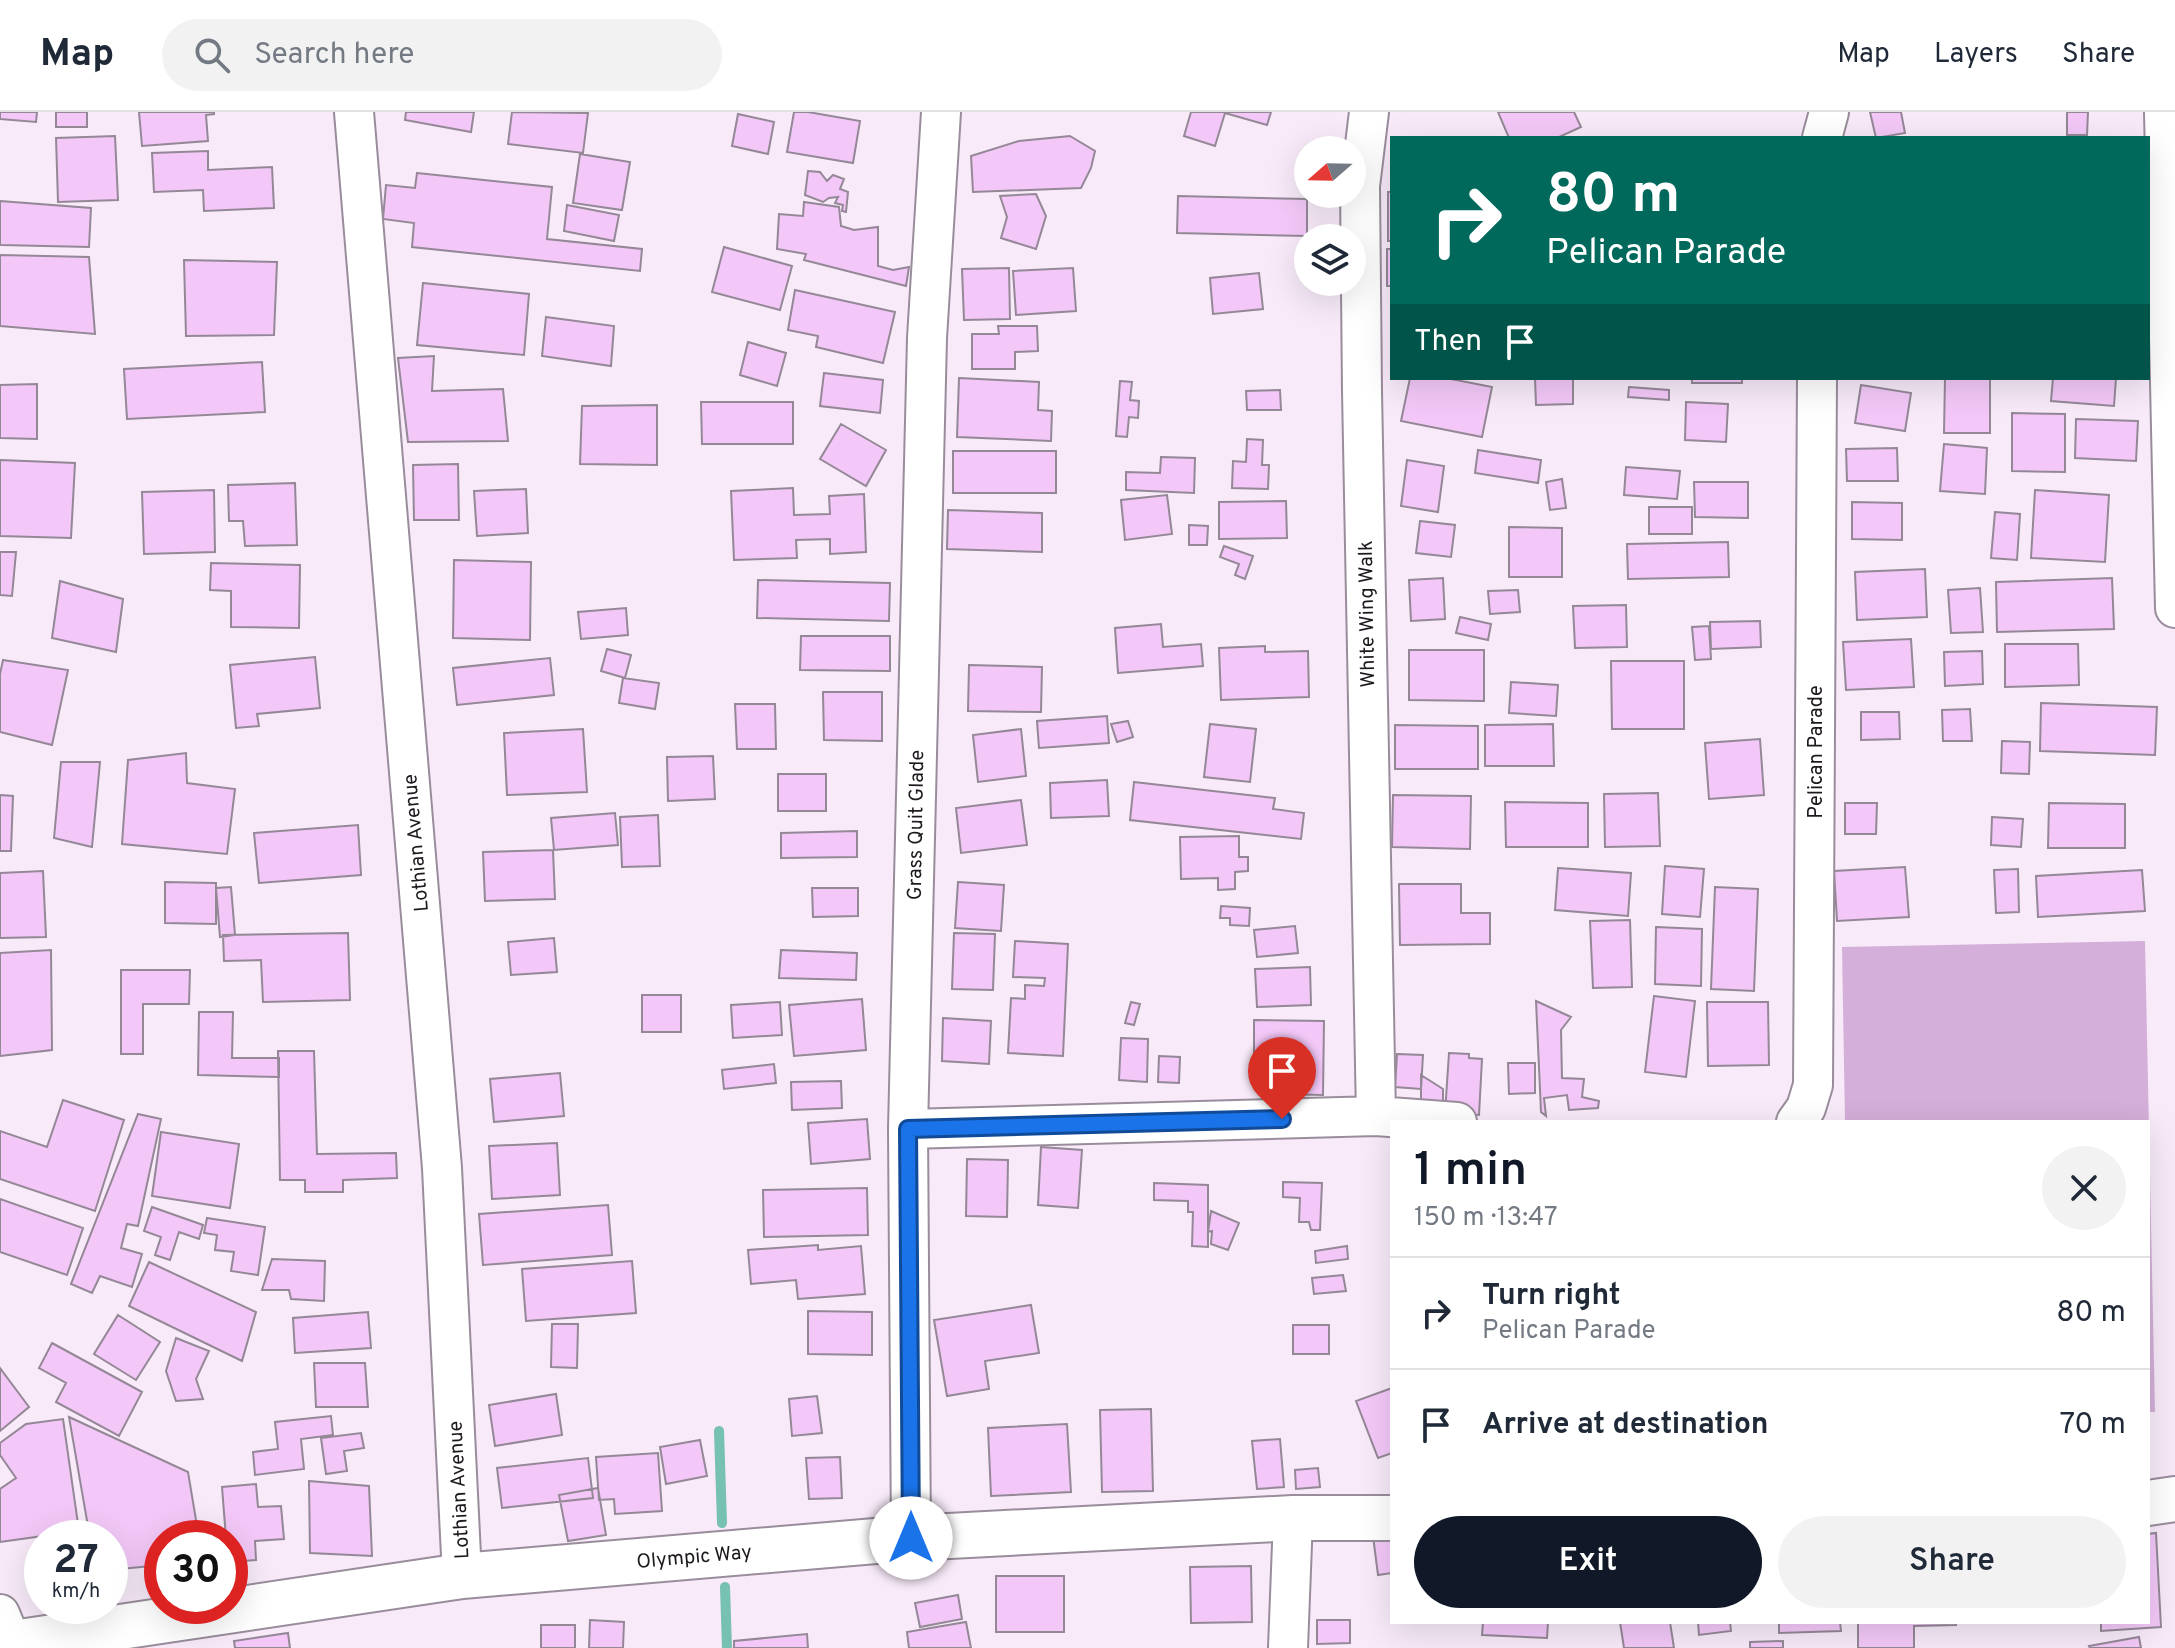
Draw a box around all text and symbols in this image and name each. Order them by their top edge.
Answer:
search box [162,19,722,91]
text: Map [40,31,114,80]
icon: search [190,33,234,77]
text: Search here [254,37,414,74]
text: Map [1837,37,1890,73]
text: Layers [1934,37,2018,73]
text: Share [2062,37,2135,73]
north arrow [1294,136,1366,208]
map controls [1294,136,1366,296]
text: 80 m [1546,162,1680,232]
icon: right [1414,168,1518,272]
button: layers [1294,224,1366,296]
text: Pelican Parade [1546,231,1786,277]
icon: arrive [1498,320,1542,364]
text: Then [1414,324,1482,361]
street label: White Wing Walk [1354,540,1382,688]
street label: Pelican Parade [1804,685,1830,819]
street label: Grass Quit Glade [903,750,931,900]
street label: Lothian Avenue [398,773,436,913]
pin [1248,1037,1316,1119]
icon: arrive [1260,1049,1304,1093]
text: 1 min [1414,1142,1527,1202]
button: close [2042,1146,2126,1230]
text: 150 m · 13:47 [1414,1202,1558,1235]
text: Turn right [1482,1278,1620,1315]
icon: right [1414,1291,1458,1335]
text: 80 m [2056,1295,2126,1332]
text: Pelican Parade [1482,1315,1656,1348]
icon: arrive [1414,1403,1458,1447]
text: Arrive at destination [1482,1407,1768,1444]
text: 70 m [2060,1407,2126,1444]
street label: Lothian Avenue [443,1420,477,1560]
position arrow [869,1496,953,1580]
button: Exit [1414,1516,1762,1608]
button: Share [1778,1516,2126,1608]
speed limit sign: 30 [144,1520,248,1624]
text: 27 [53,1537,99,1587]
street label: Olympic Way [635,1540,753,1576]
text: km/h [52,1579,100,1605]

